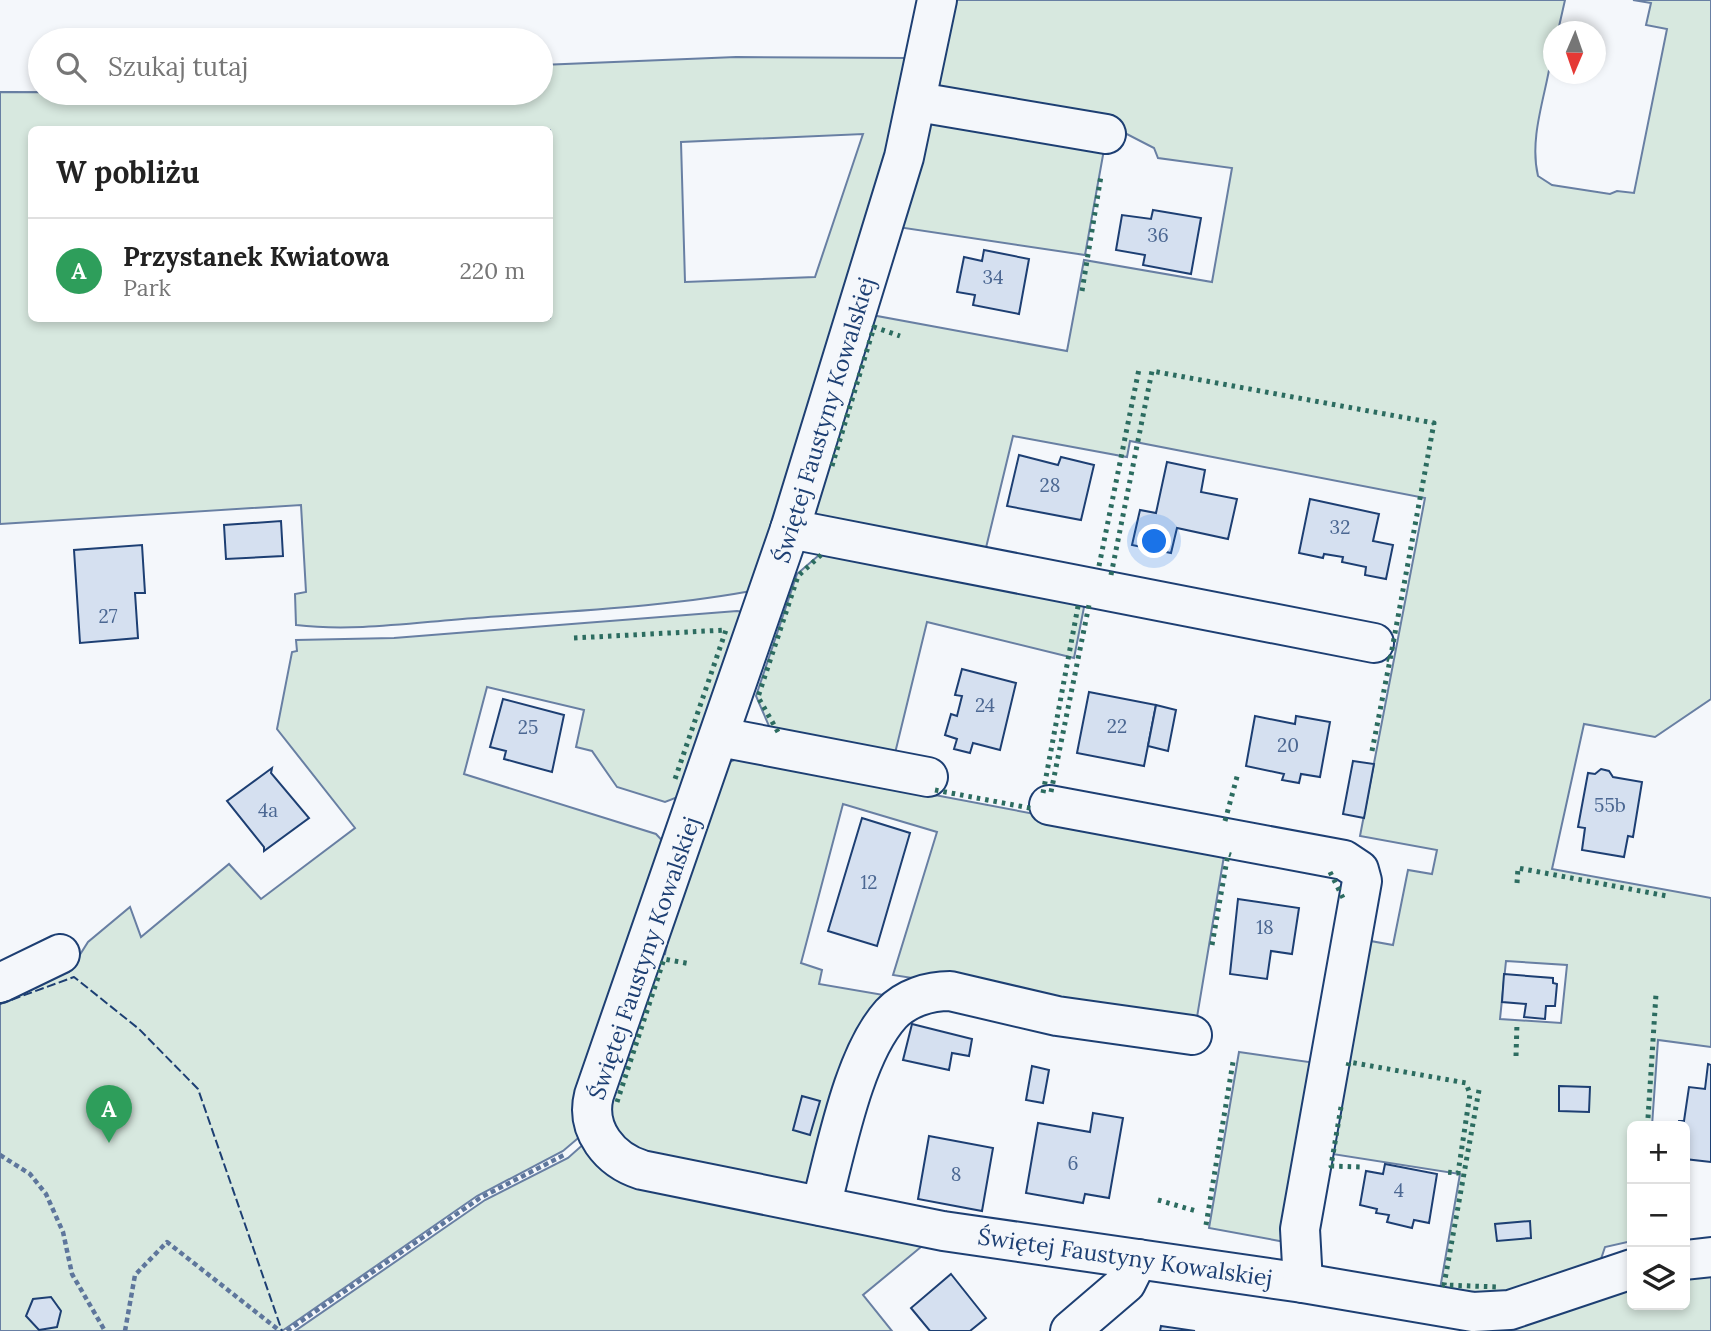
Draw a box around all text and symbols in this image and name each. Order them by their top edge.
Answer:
north arrow [1543,21,1606,84]
search box [28,28,553,105]
icon: search [52,48,90,86]
text: Szukaj tutaj [108,50,248,83]
text: W pobliżu [56,153,199,191]
house number: 36 [1147,223,1169,247]
text: Przystanek Kwiatowa [123,240,389,273]
text: A [71,256,87,285]
text: 220 m [459,256,525,285]
house number: 34 [983,265,1003,289]
text: Park [123,273,171,302]
street label: Świętej Faustyny Kowalskiej [766,273,881,566]
house number: 28 [1040,473,1060,497]
house number: 32 [1330,515,1350,539]
your location [1137,524,1171,558]
house number: 27 [99,604,118,628]
house number: 24 [975,693,995,717]
house number: 22 [1107,714,1127,738]
house number: 25 [518,715,538,739]
house number: 20 [1277,733,1299,757]
house number: 55b [1594,793,1626,817]
house number: 4a [258,798,278,822]
street label: Świętej Faustyny Kowalskiej [581,813,706,1103]
house number: 12 [860,870,878,894]
house number: 18 [1256,915,1274,939]
pin: A [86,1085,132,1143]
map controls [1627,1121,1690,1310]
button: + [1627,1121,1690,1184]
house number: 6 [1068,1151,1079,1175]
house number: 8 [951,1162,961,1186]
house number: 4 [1394,1178,1404,1202]
button: − [1627,1184,1690,1247]
street label: Świętej Faustyny Kowalskiej [976,1221,1275,1292]
button: layers [1627,1247,1690,1310]

